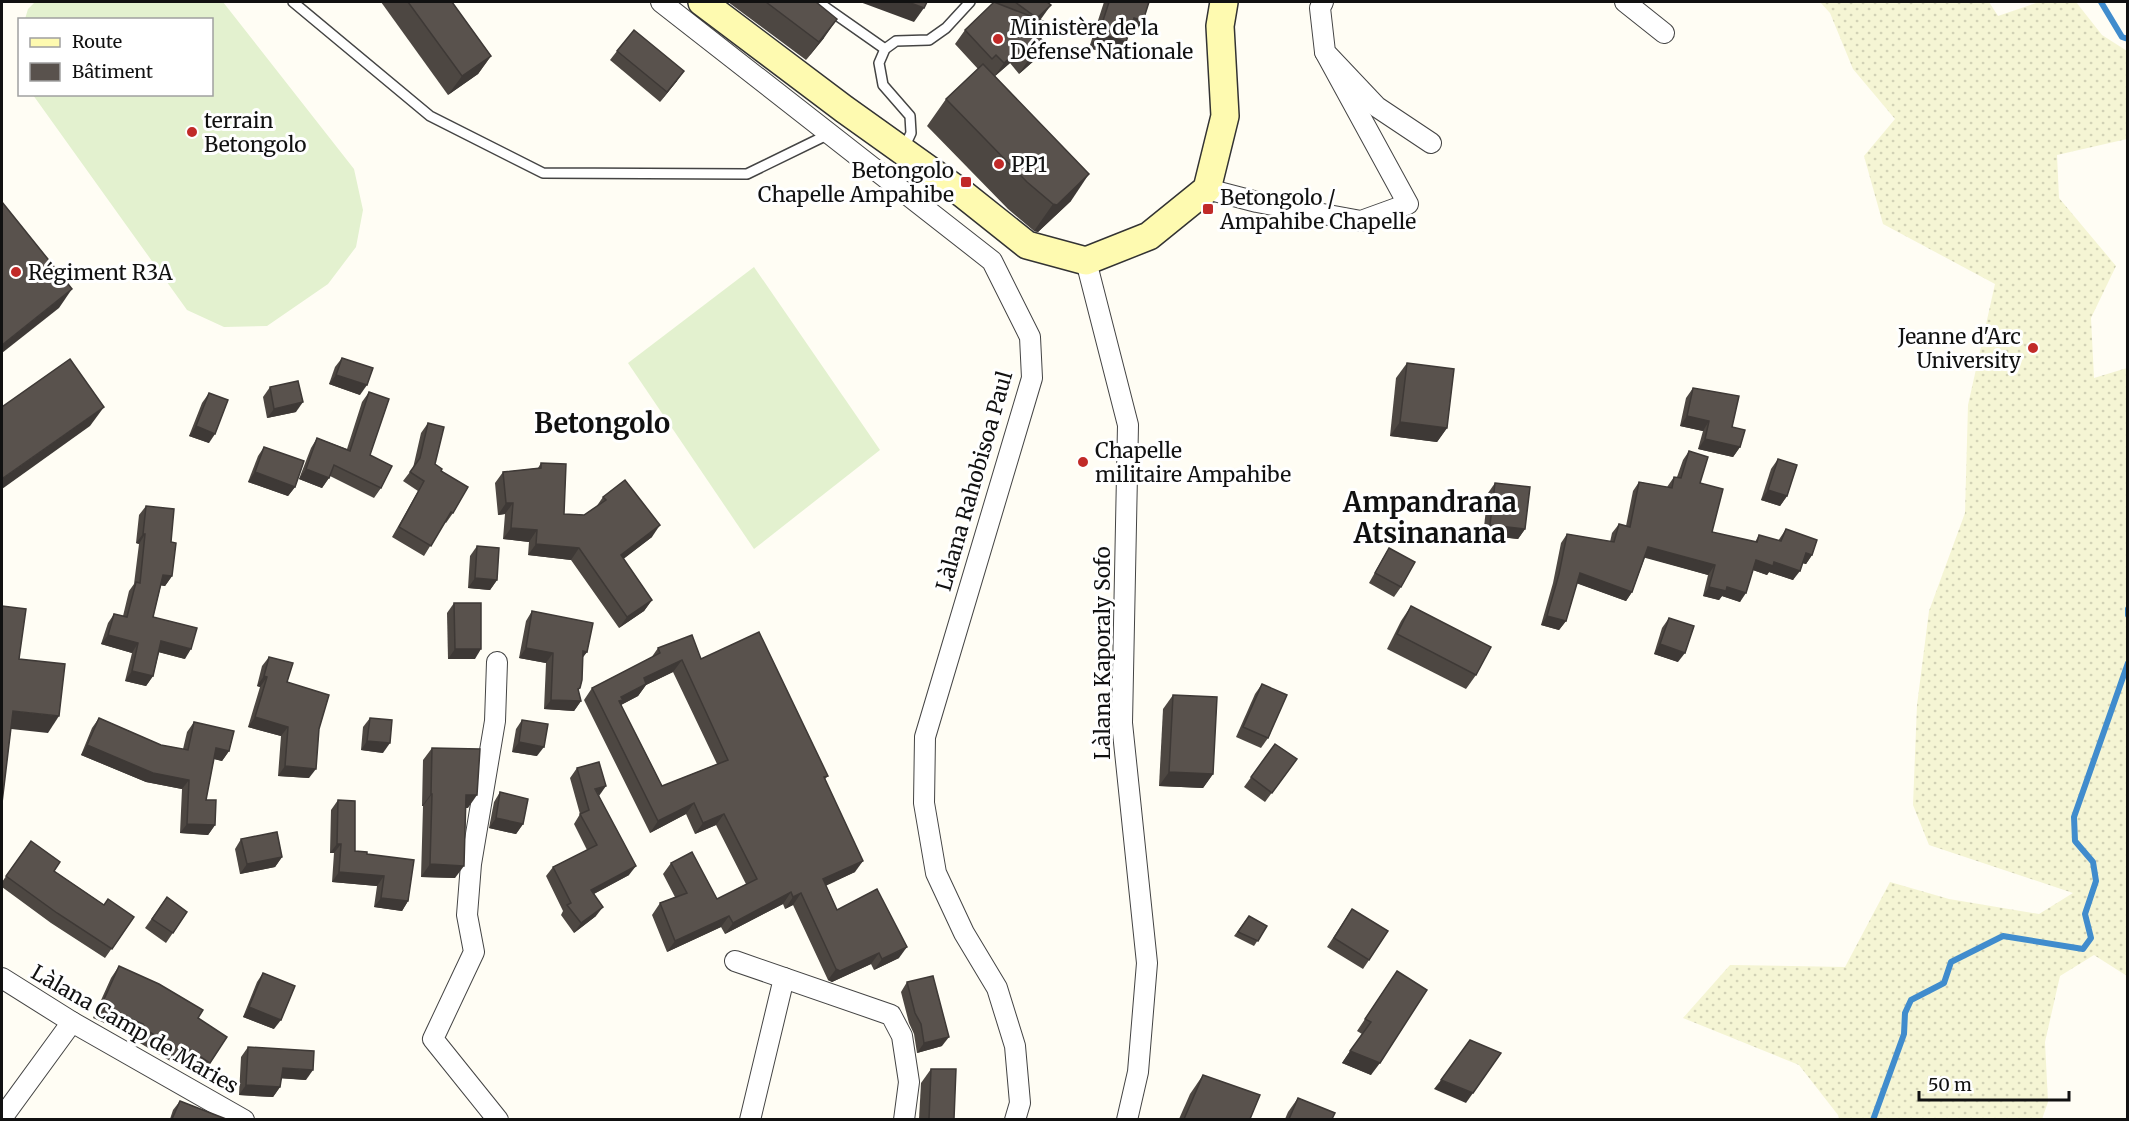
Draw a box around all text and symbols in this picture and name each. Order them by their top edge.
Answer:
place label: Ministère de la Défense Nationale [1010,14,1193,65]
legend [18,18,213,96]
text: Route [72,30,122,53]
marker: Ministère de la Défense Nationale [991,32,1005,46]
text: Bâtiment [72,60,153,83]
place label: terrain Betongolo [204,107,307,158]
marker: terrain Betongolo [185,125,199,139]
place label: PP1 [1011,151,1047,178]
place label: Betongolo Chapelle Ampahibe [758,157,954,208]
marker: PP1 [992,157,1006,171]
marker: Betongolo Chapelle Ampahibe [959,175,973,189]
place label: Betongolo / Ampahibe Chapelle [1219,184,1416,235]
marker: Betongolo / Ampahibe Chapelle [1201,202,1215,216]
place label: Régiment R3A [28,259,173,286]
marker: Régiment R3A [9,265,23,279]
place label: Jeanne d'Arc University [1897,323,2022,374]
marker: Jeanne d'Arc University [2026,341,2040,355]
street label: Làlana Rahobisoa Paul [930,368,1018,594]
district label: Betongolo [534,406,670,440]
place label: Chapelle militaire Ampahibe [1095,437,1291,488]
marker: Chapelle militaire Ampahibe [1076,455,1090,469]
district label: Ampandrana Atsinanana [1342,485,1517,550]
street label: Làlana Kaporaly Sofo [1089,546,1116,760]
street label: Làlana Camp de Maries [26,959,244,1099]
scale bar [1919,1064,2069,1102]
text: 50 m [1928,1073,1972,1096]

